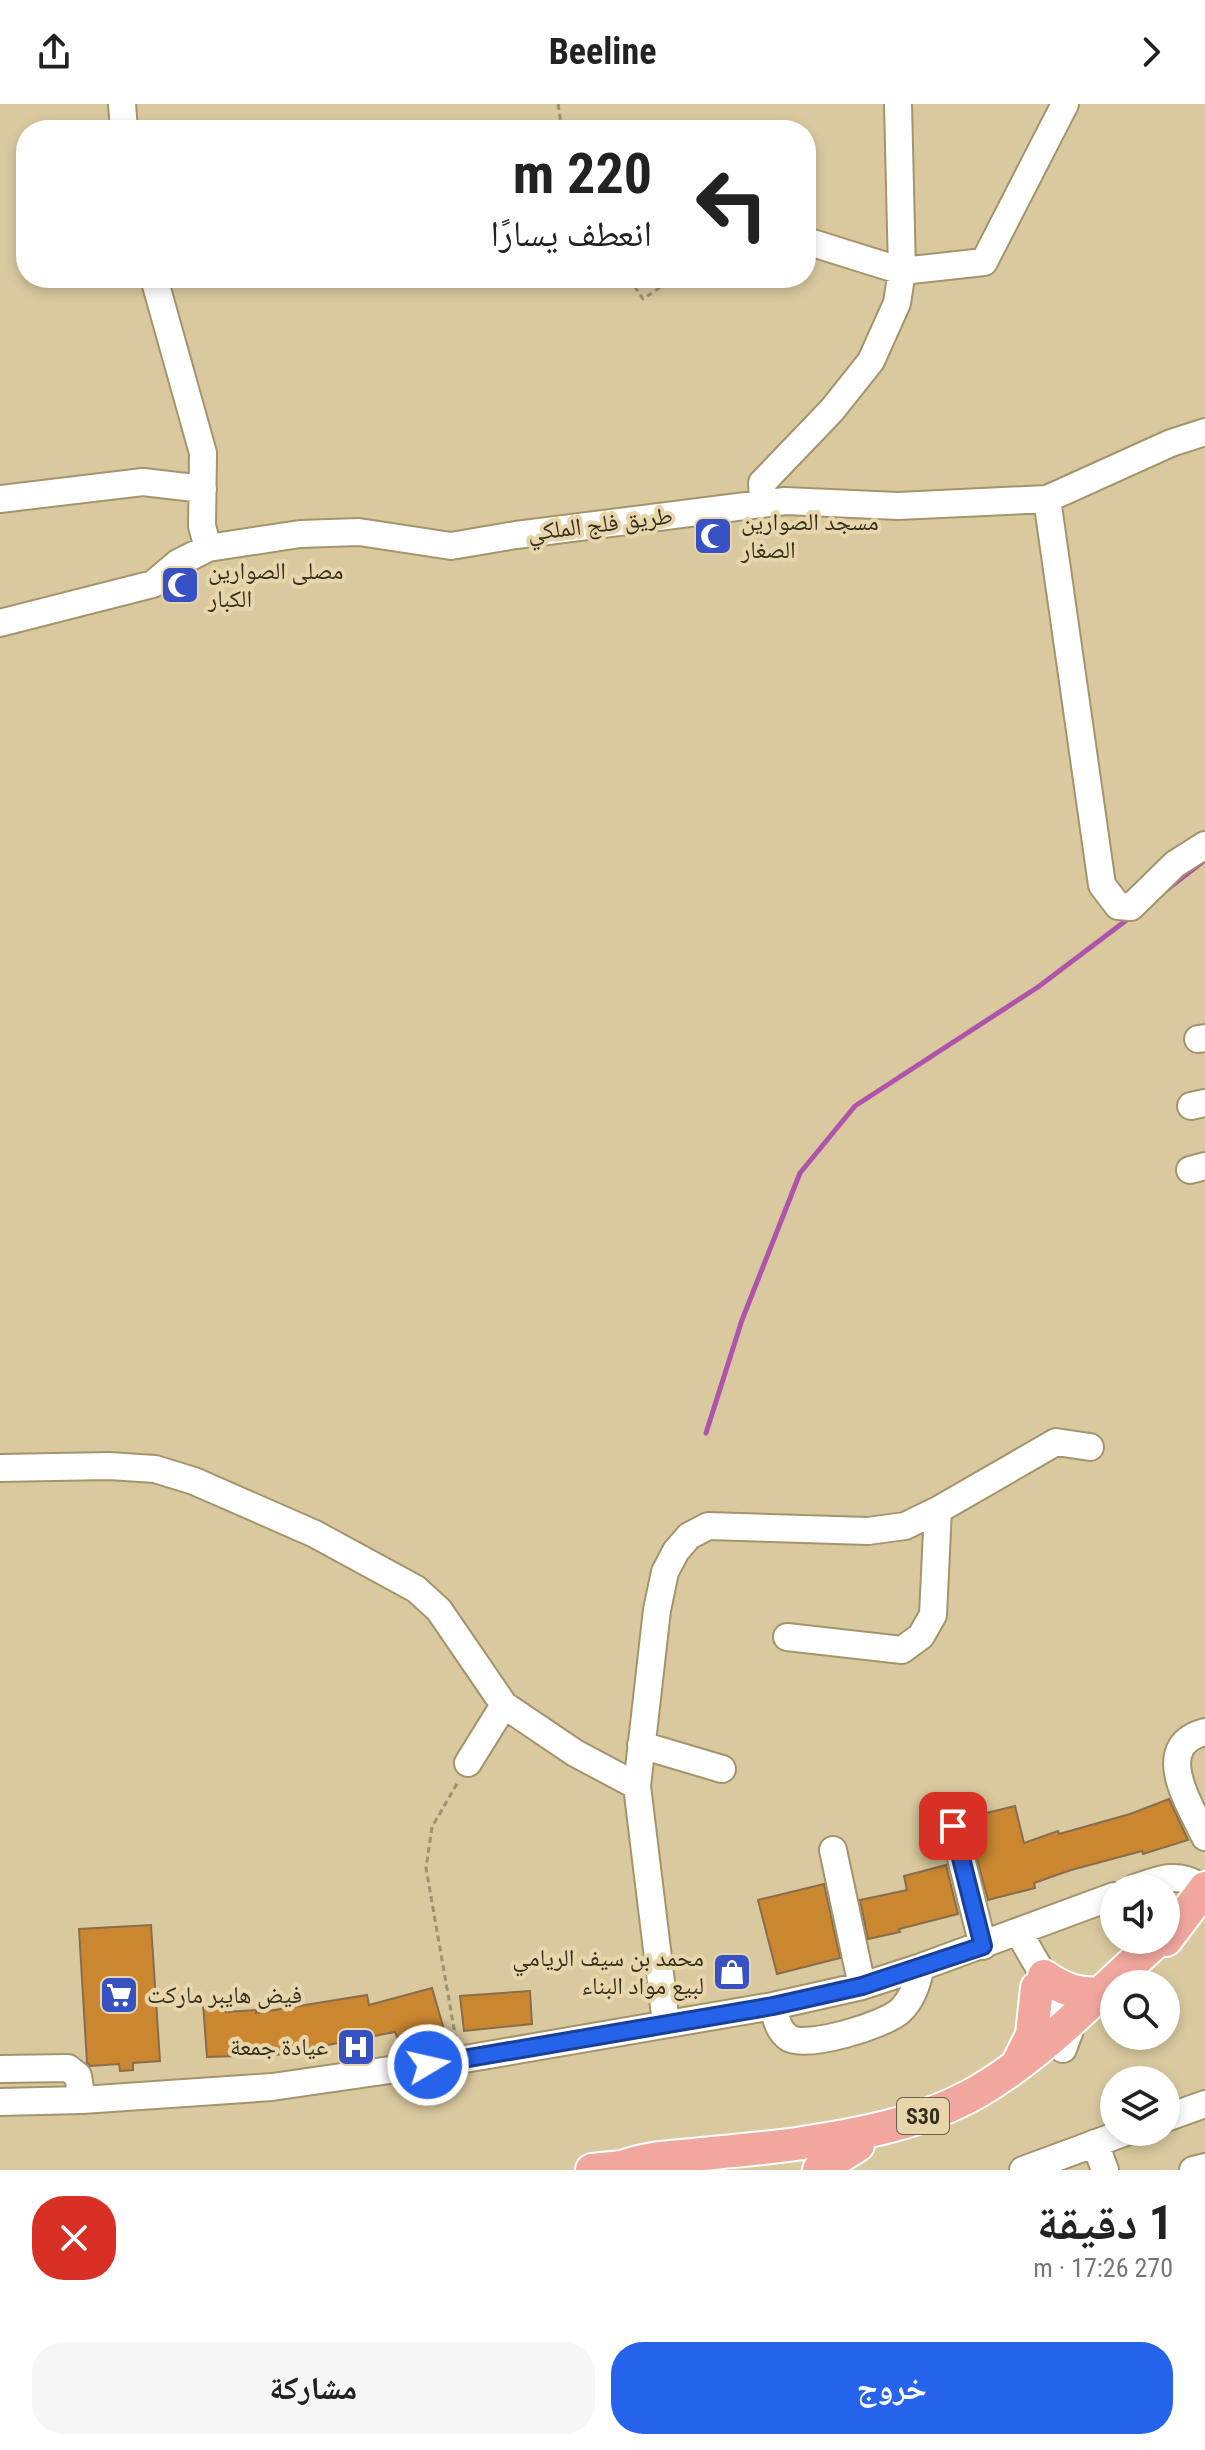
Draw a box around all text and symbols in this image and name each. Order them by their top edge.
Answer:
icon: share [32,30,76,74]
icon: forward [1129,30,1173,74]
text: Beeline [549,31,656,73]
text: 220 m [513,141,652,207]
icon: left [680,152,784,256]
text: انعطف يسارًا [491,213,652,255]
street label: طريق فلج الملكي [526,501,675,552]
place label: مسجد الصوارين الصغار [740,508,879,564]
mosque icon: مسجد الصوارين الصغار [692,515,734,557]
place label: مصلى الصوارين الكبار [207,557,343,613]
mosque icon: مصلى الصوارين الكبار [159,564,201,606]
pin [919,1792,987,1860]
icon: arrive [931,1804,975,1848]
map controls [1100,1874,1180,2146]
button: sound [1100,1874,1180,1954]
place label: محمد بن سيف الريامي لبيع مواد البناء [512,1944,704,2001]
shop icon: محمد بن سيف الريامي لبيع مواد البناء [711,1951,753,1993]
button: search [1100,1970,1180,2050]
supermarket icon: فيض هايبر ماركت [98,1974,140,2016]
place label: فيض هايبر ماركت [147,1981,302,2009]
position arrow [386,2023,470,2107]
hospital icon: عيادة جمعة [335,2026,377,2068]
place label: عيادة جمعة [230,2033,328,2061]
button: layers [1100,2066,1180,2146]
road number: S30 [897,2098,949,2134]
text: 1 دقيقة [1037,2194,1173,2251]
button: close [32,2196,116,2280]
text: 270 m · 17:26 [1033,2253,1173,2283]
button: مشاركة [32,2342,595,2434]
button: خروج [611,2342,1173,2434]

